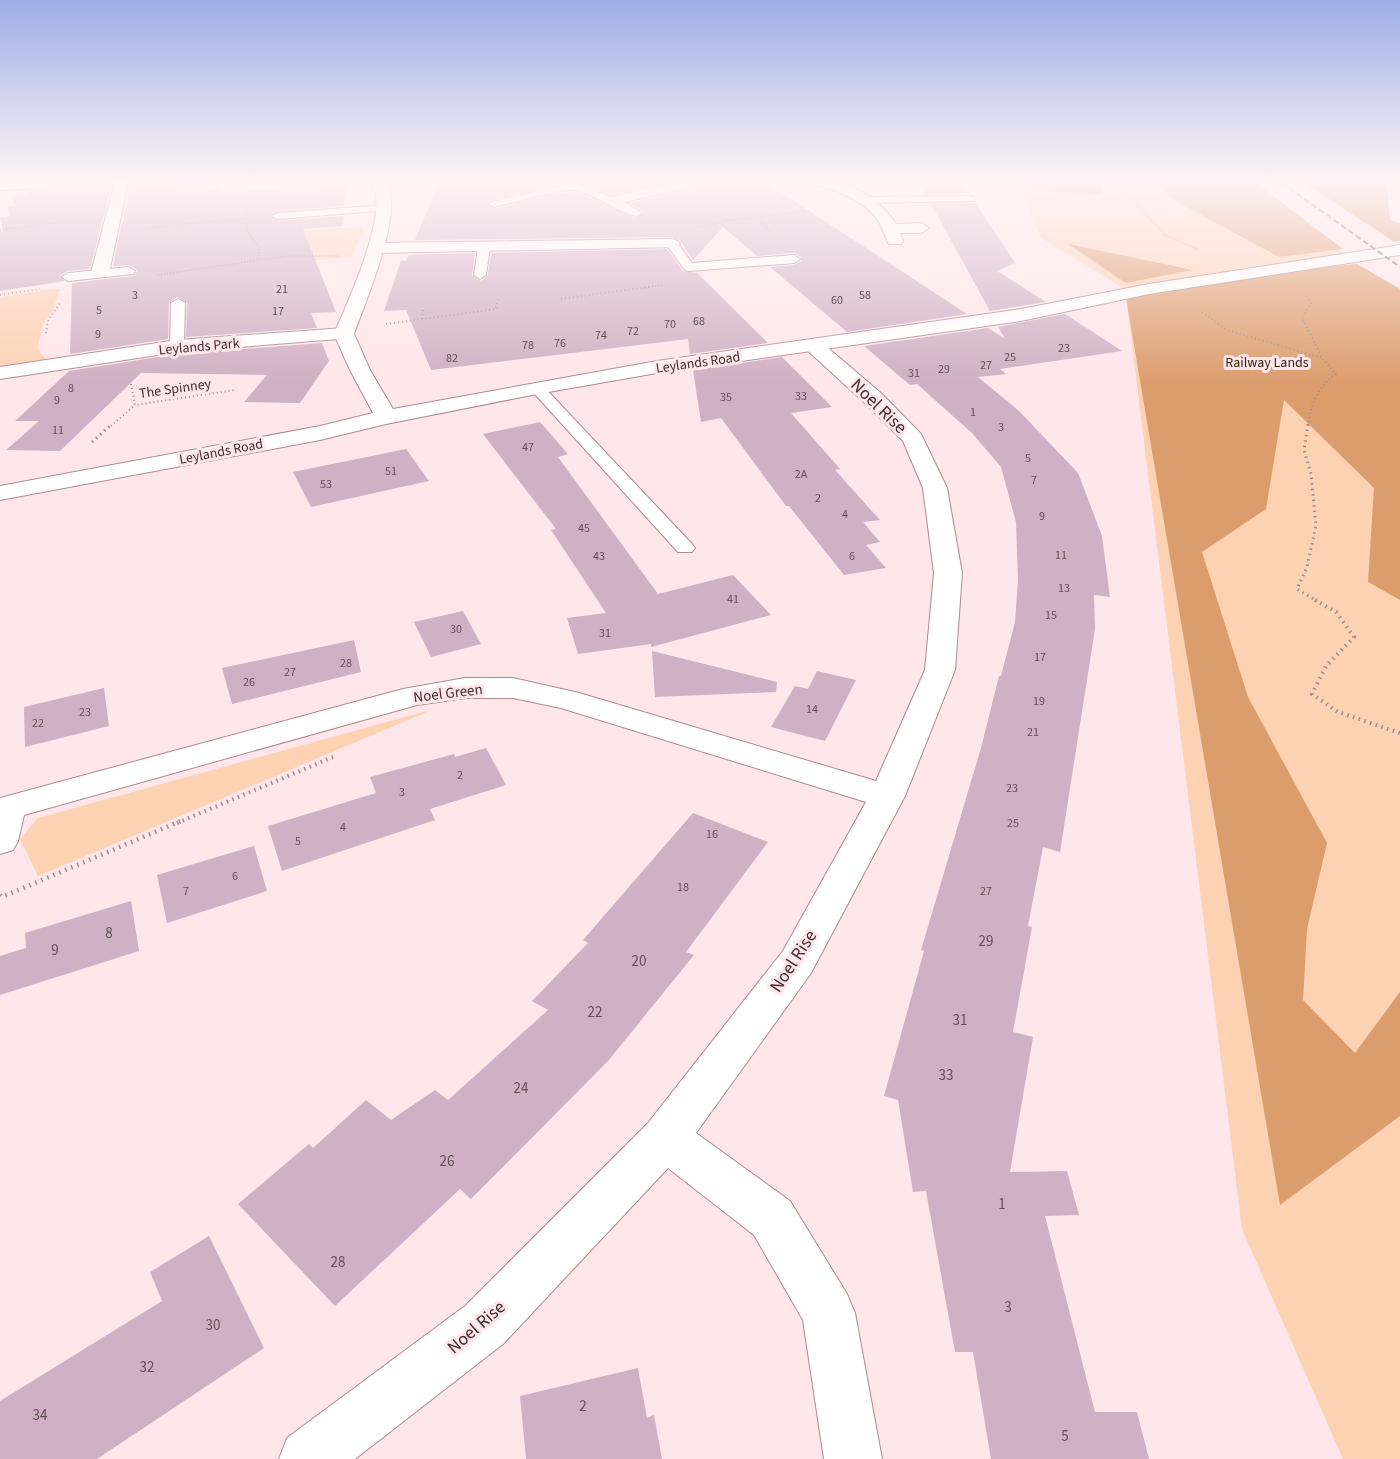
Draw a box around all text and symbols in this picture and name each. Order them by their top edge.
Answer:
house number: 21 [276,281,288,298]
house number: 3 [132,287,138,304]
house number: 58 [859,287,871,304]
house number: 60 [831,292,843,309]
house number: 5 [96,302,102,319]
house number: 17 [272,303,284,320]
house number: 68 [693,313,705,330]
house number: 70 [664,316,676,333]
house number: 72 [627,323,639,340]
house number: 9 [95,326,101,343]
house number: 74 [595,327,607,344]
street label: Leylands Park [158,333,240,360]
house number: 76 [554,335,566,352]
house number: 78 [522,337,534,354]
house number: 23 [1058,340,1070,357]
street label: Leylands Road [655,347,742,379]
house number: 25 [1004,349,1016,366]
house number: 82 [446,350,458,367]
park label: Railway Lands [1225,353,1309,373]
house number: 27 [980,357,992,374]
house number: 29 [938,361,950,378]
house number: 31 [908,365,920,382]
street label: Noel Rise [845,373,912,440]
street label: The Spinney [138,374,213,404]
house number: 8 [68,380,74,397]
house number: 33 [795,388,807,405]
house number: 35 [720,389,732,406]
house number: 9 [54,392,60,409]
house number: 1 [970,404,976,421]
house number: 3 [998,419,1004,436]
house number: 11 [52,422,64,439]
street label: Leylands Road [178,434,265,470]
house number: 47 [522,439,534,456]
house number: 5 [1025,450,1031,467]
house number: 51 [385,463,397,480]
house number: 2A [795,466,808,483]
house number: 7 [1031,472,1037,489]
house number: 53 [320,476,332,493]
house number: 2 [815,490,821,507]
house number: 4 [842,506,848,523]
house number: 9 [1039,508,1045,525]
house number: 45 [578,520,590,537]
house number: 11 [1055,547,1067,564]
house number: 43 [593,548,605,565]
house number: 6 [849,548,855,565]
house number: 13 [1058,580,1070,597]
house number: 41 [727,591,739,608]
house number: 15 [1045,607,1057,624]
house number: 30 [450,621,462,638]
house number: 31 [599,625,611,642]
house number: 17 [1034,649,1046,666]
house number: 28 [340,655,352,672]
house number: 27 [284,664,296,681]
house number: 26 [243,674,255,691]
street label: Noel Green [412,679,484,708]
house number: 19 [1033,693,1045,710]
house number: 14 [806,701,818,718]
house number: 23 [79,704,91,721]
house number: 22 [32,715,44,732]
house number: 21 [1027,724,1039,741]
house number: 2 [457,767,463,784]
house number: 23 [1006,780,1018,797]
house number: 3 [399,784,405,801]
house number: 25 [1007,815,1019,832]
house number: 4 [340,819,346,836]
house number: 16 [706,826,718,843]
house number: 5 [295,833,301,850]
house number: 6 [232,868,238,885]
house number: 18 [677,879,689,896]
house number: 7 [183,883,189,900]
house number: 27 [980,883,992,900]
house number: 8 [105,923,113,944]
street label: Noel Rise [764,925,823,997]
house number: 29 [979,931,993,952]
house number: 9 [51,940,59,961]
house number: 20 [632,951,646,972]
house number: 22 [588,1002,602,1023]
house number: 31 [953,1010,967,1031]
house number: 33 [939,1065,953,1086]
house number: 24 [514,1078,529,1099]
house number: 26 [440,1151,454,1172]
house number: 1 [998,1194,1006,1215]
house number: 28 [331,1252,345,1273]
street label: Noel Rise [442,1295,511,1360]
house number: 3 [1004,1297,1012,1318]
house number: 30 [206,1315,220,1336]
house number: 32 [140,1357,154,1378]
house number: 2 [579,1396,587,1417]
house number: 34 [33,1405,48,1426]
house number: 5 [1061,1426,1069,1447]

